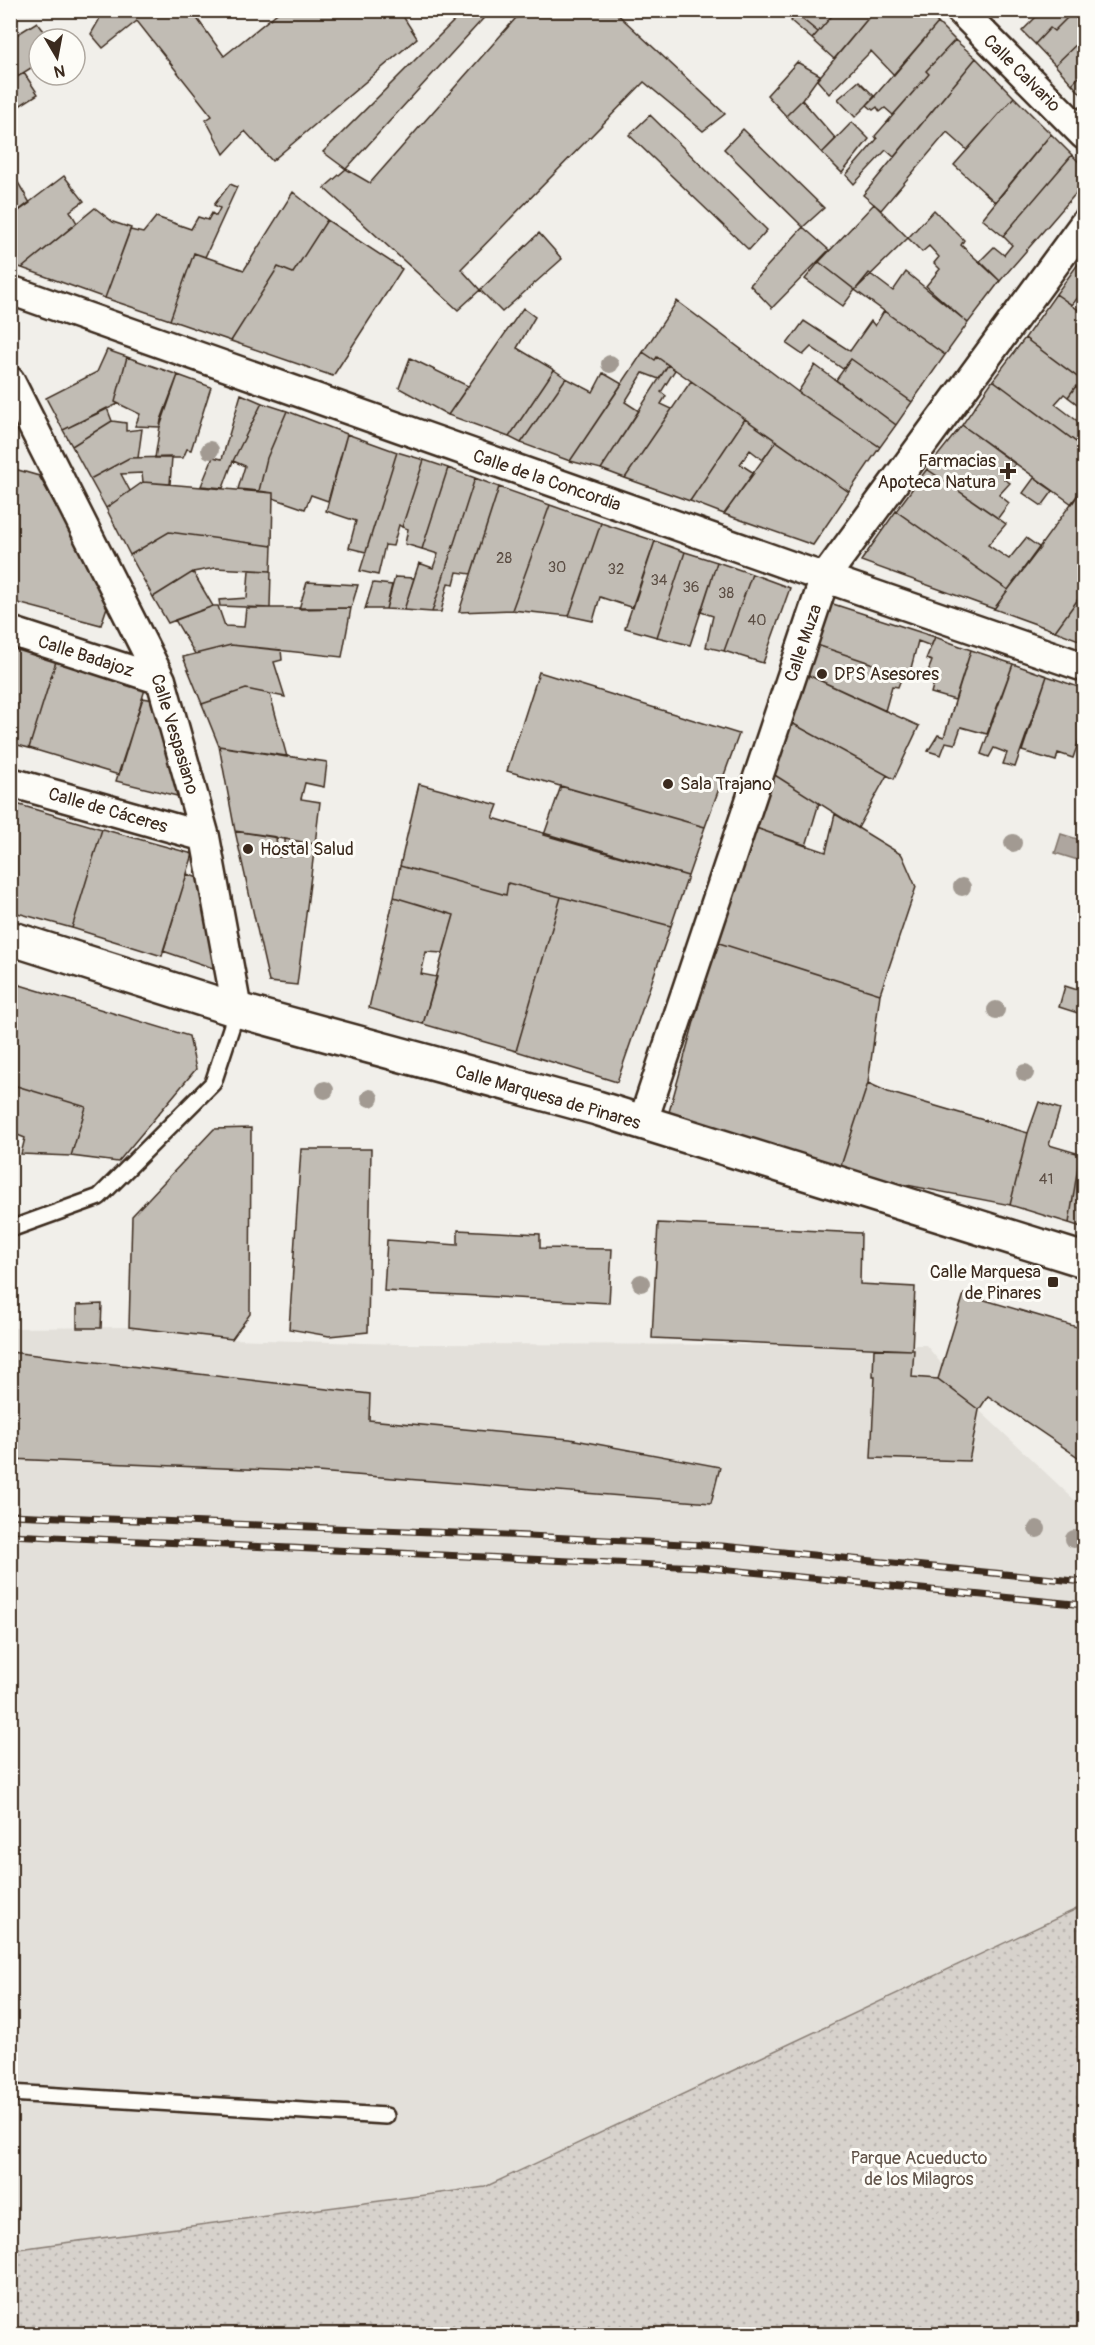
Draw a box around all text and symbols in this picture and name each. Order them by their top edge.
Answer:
north arrow [27,27,87,87]
street label: Calle Calvario [978,30,1065,117]
text: N [52,60,66,82]
street label: Calle de la Concordia [470,444,624,517]
place label: Farmacias Apoteca Natura [878,450,996,494]
marker: Farmacias Apoteca Natura [1001,464,1015,478]
house number: 28 [496,549,512,568]
house number: 30 [548,558,566,577]
house number: 32 [608,560,624,579]
house number: 34 [650,571,668,590]
house number: 36 [682,578,700,597]
house number: 38 [718,584,734,603]
street label: Calle Muza [779,601,827,685]
house number: 40 [748,611,766,630]
street label: Calle Badajoz [35,630,137,683]
place label: DPS Asesores [834,663,939,686]
marker: DPS Asesores [815,667,829,681]
street label: Calle Vespasiano [145,671,204,797]
place label: Sala Trajano [680,773,772,796]
marker: Sala Trajano [661,777,675,791]
street label: Calle de Cáceres [46,782,170,839]
place label: Hostal Salud [260,838,354,861]
marker: Hostal Salud [241,842,255,856]
street label: Calle Marquesa de Pinares [453,1060,643,1135]
house number: 41 [1039,1170,1053,1189]
place label: Calle Marquesa de Pinares [930,1261,1041,1305]
marker: Calle Marquesa de Pinares [1046,1275,1060,1289]
park label: Parque Acueducto de los Milagros [851,2147,988,2191]

